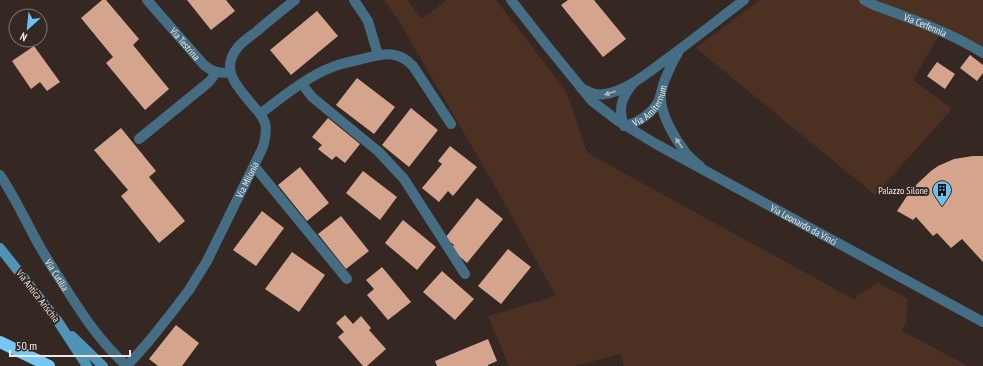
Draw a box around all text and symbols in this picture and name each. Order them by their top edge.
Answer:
north arrow [8,8,48,48]
street label: Via Cerfennia [901,10,949,39]
street label: Via Testrina [167,24,203,63]
text: N [18,29,29,44]
street label: Via Amiternum [629,84,669,130]
one-way arrow [604,90,616,96]
one-way arrow [676,137,683,149]
street label: Via Milonia [232,159,261,201]
building icon: Palazzo Silone [931,179,953,207]
place label: Palazzo Silone [878,184,928,197]
street label: Via Leonardo da Vinci [767,201,839,248]
street label: Via Cutilia [42,256,72,293]
street label: Via Antica Arischia [13,266,63,325]
scale bar [10,332,130,358]
text: 50 m [16,338,37,353]

